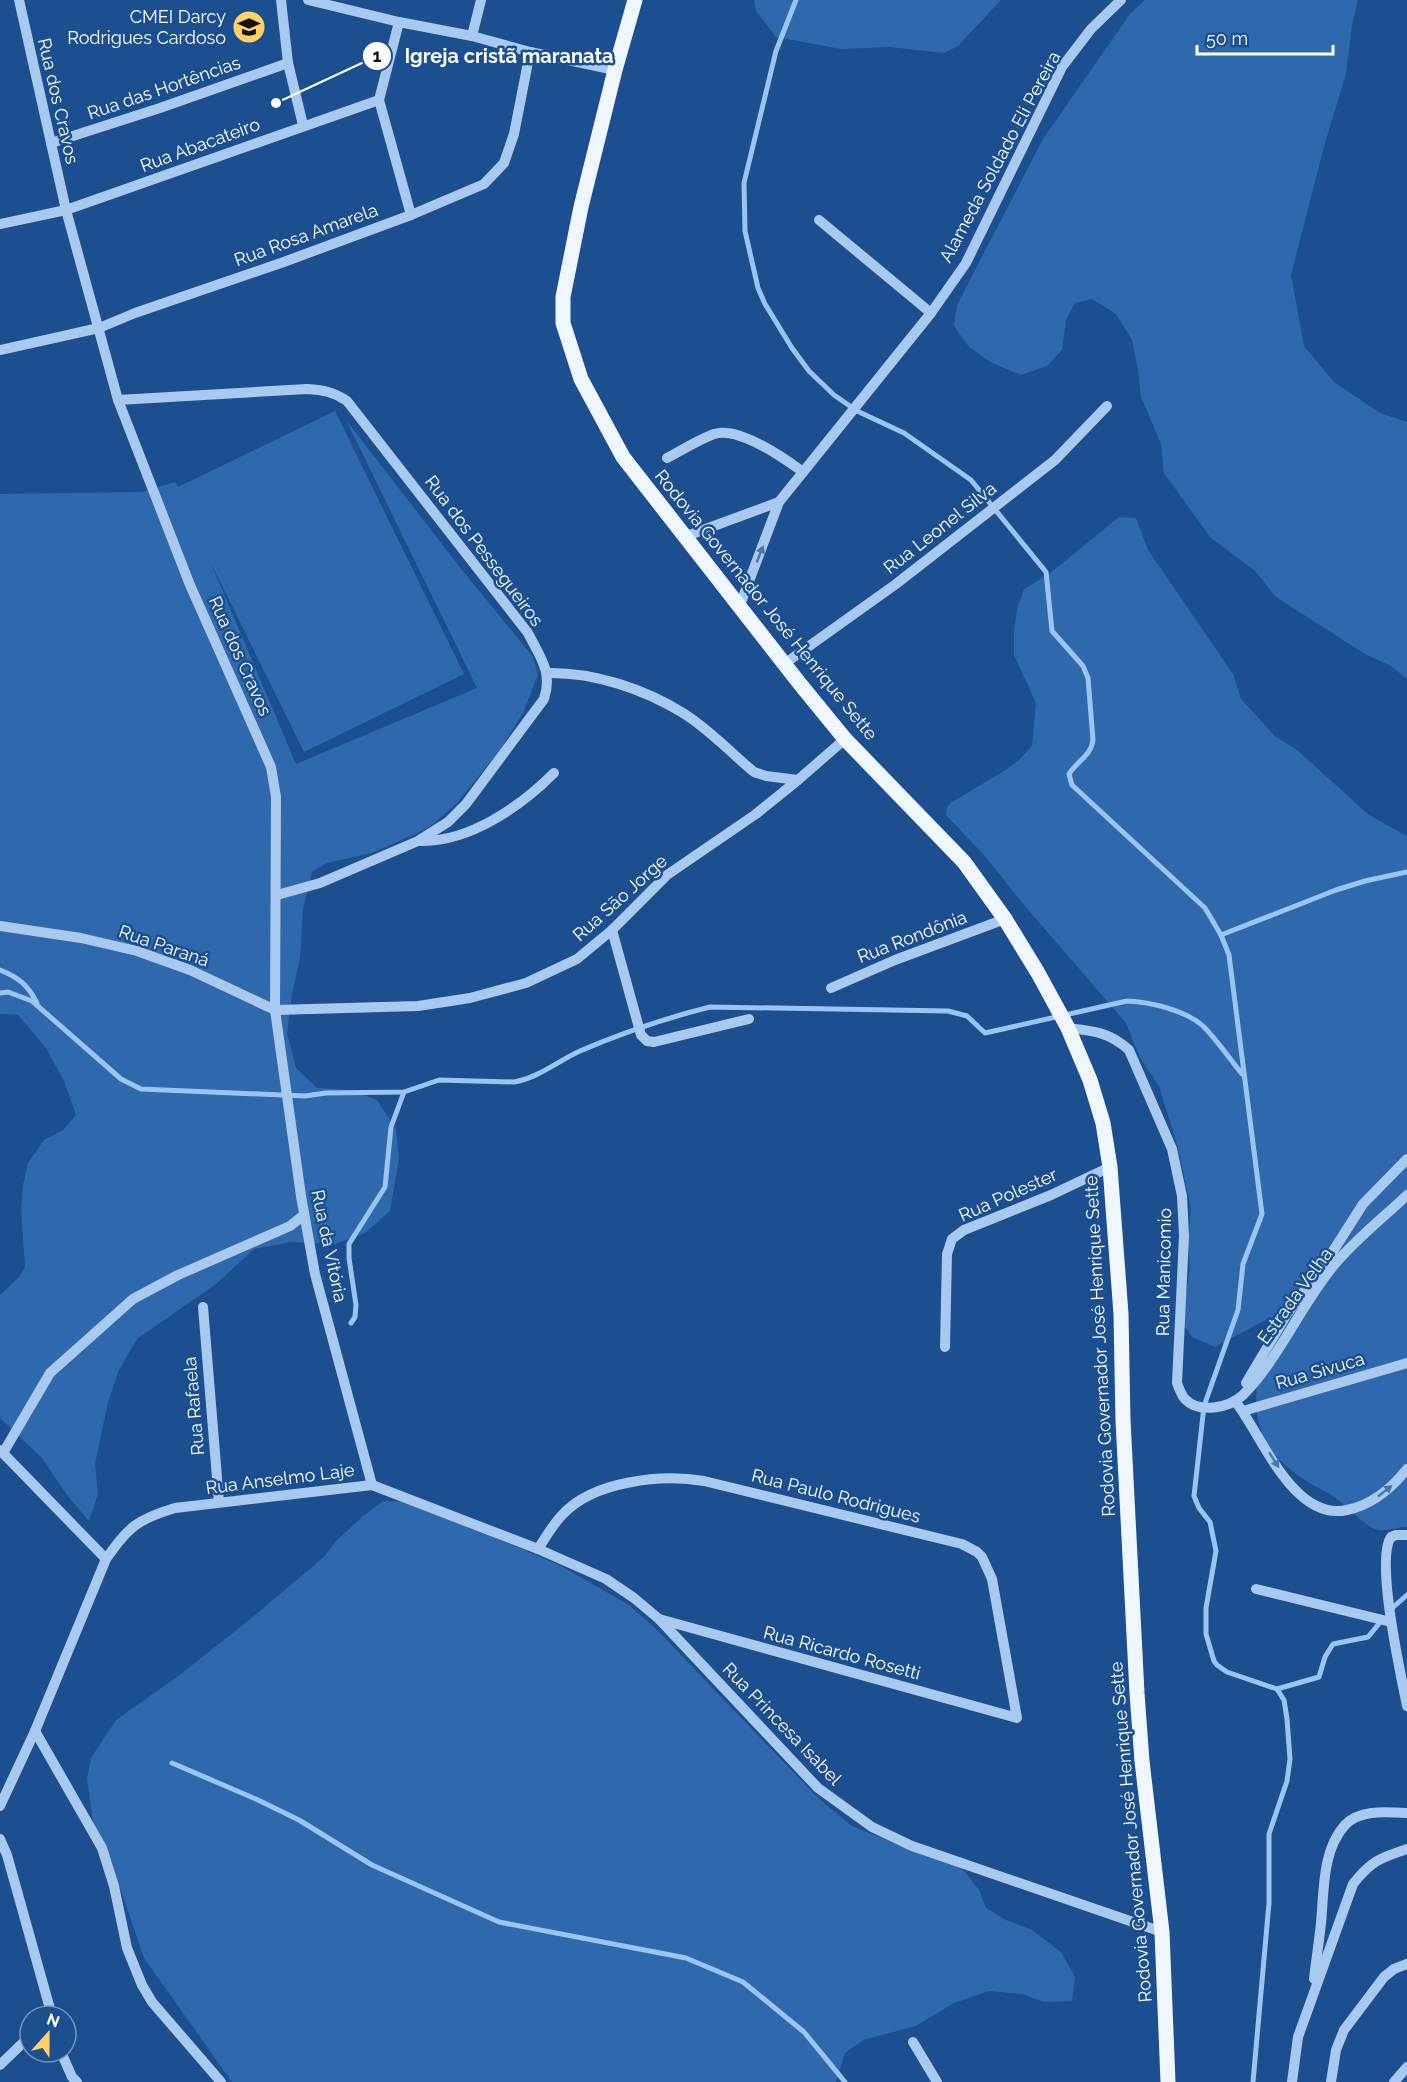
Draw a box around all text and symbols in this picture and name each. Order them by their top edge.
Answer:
place label: CMEI Darcy Rodrigues Cardoso [67,6,226,48]
school or university icon: CMEI Darcy Rodrigues Cardoso [231,9,267,45]
scale bar [1197,18,1334,56]
text: 50 m [1206,28,1248,49]
street label: Rua dos Cravos [34,36,83,166]
callout: Igreja cristã maranata [362,37,625,75]
text: Igreja cristã maranata [404,44,614,68]
text: 1 [373,45,382,66]
street label: Alameda Soldado Eli Pereira [935,48,1064,266]
street label: Rua das Hortências [85,51,243,124]
street label: Rua Abacateiro [137,113,263,176]
street label: Rua Rosa Amarela [231,199,380,270]
street label: Rodovia Governador José Henrique Sette [651,465,882,744]
street label: Rua dos Pessegueiros [421,471,548,630]
street label: Rua Leonel Silva [879,477,1000,578]
one-way arrow [756,545,766,563]
street label: Rua dos Cravos [205,593,276,719]
street label: Rua São Jorge [568,850,671,945]
street label: Rua Rondônia [854,906,970,967]
street label: Rua Paraná [116,920,212,971]
street label: Rua Polester [955,1163,1061,1226]
street label: Rodovia Governador José Henrique Sette [1080,1174,1119,1517]
street label: Rua da Vitória [307,1188,352,1304]
street label: Rua Manicomio [1152,1207,1175,1336]
street label: Estrada Velha [1253,1244,1336,1348]
street label: Rua Sivuca [1273,1348,1367,1393]
street label: Rua Rafaela [179,1356,208,1456]
one-way arrow [1268,1452,1279,1468]
street label: Rua Anselmo Laje [204,1459,356,1498]
street label: Rua Paulo Rodrigues [750,1464,923,1527]
one-way arrow [1377,1485,1393,1498]
street label: Rua Ricardo Rosetti [761,1621,923,1684]
street label: Rua Princesa Isabel [719,1658,846,1789]
street label: Rodovia Governador José Henrique Sette [1105,1661,1156,2003]
north arrow [18,2004,78,2064]
text: N [44,2009,62,2032]

